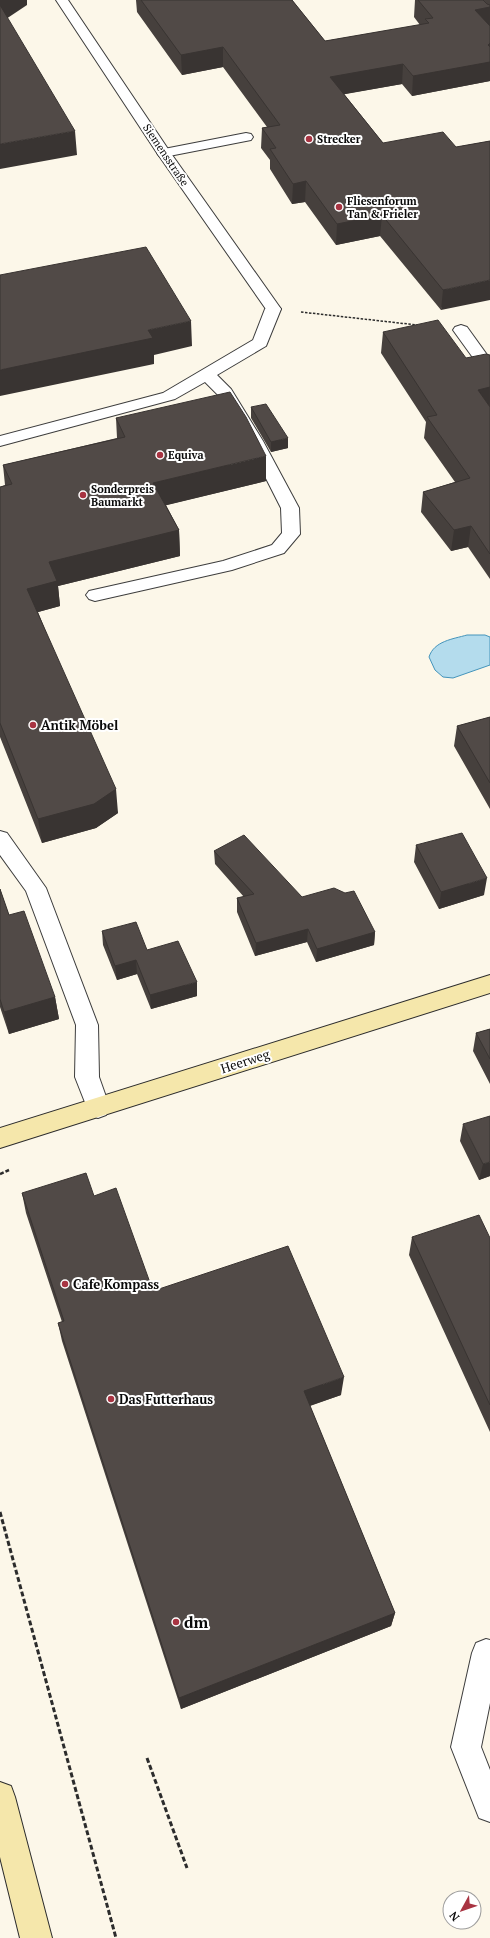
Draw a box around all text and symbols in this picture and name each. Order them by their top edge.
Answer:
street label: Siemensstraße [140,121,192,189]
place label: Strecker [317,132,361,146]
marker: Strecker [304,134,314,144]
place label: Fliesenforum Tan & Frieler [347,194,418,221]
marker: Fliesenforum Tan & Frieler [334,202,344,212]
place label: Equiva [168,448,204,462]
marker: Equiva [155,450,165,460]
place label: Sonderpreis Baumarkt [91,482,154,509]
marker: Sonderpreis Baumarkt [78,490,88,500]
place label: Antik Möbel [41,716,118,734]
marker: Antik Möbel [28,720,38,730]
street label: Heerweg [218,1045,272,1077]
place label: Cafe Kompass [73,1275,159,1293]
marker: Cafe Kompass [60,1279,70,1289]
place label: Das Futterhaus [119,1390,213,1408]
marker: Das Futterhaus [106,1394,116,1404]
place label: dm [184,1611,209,1633]
marker: dm [171,1617,181,1627]
north arrow [442,1890,482,1930]
text: N [446,1908,462,1924]

